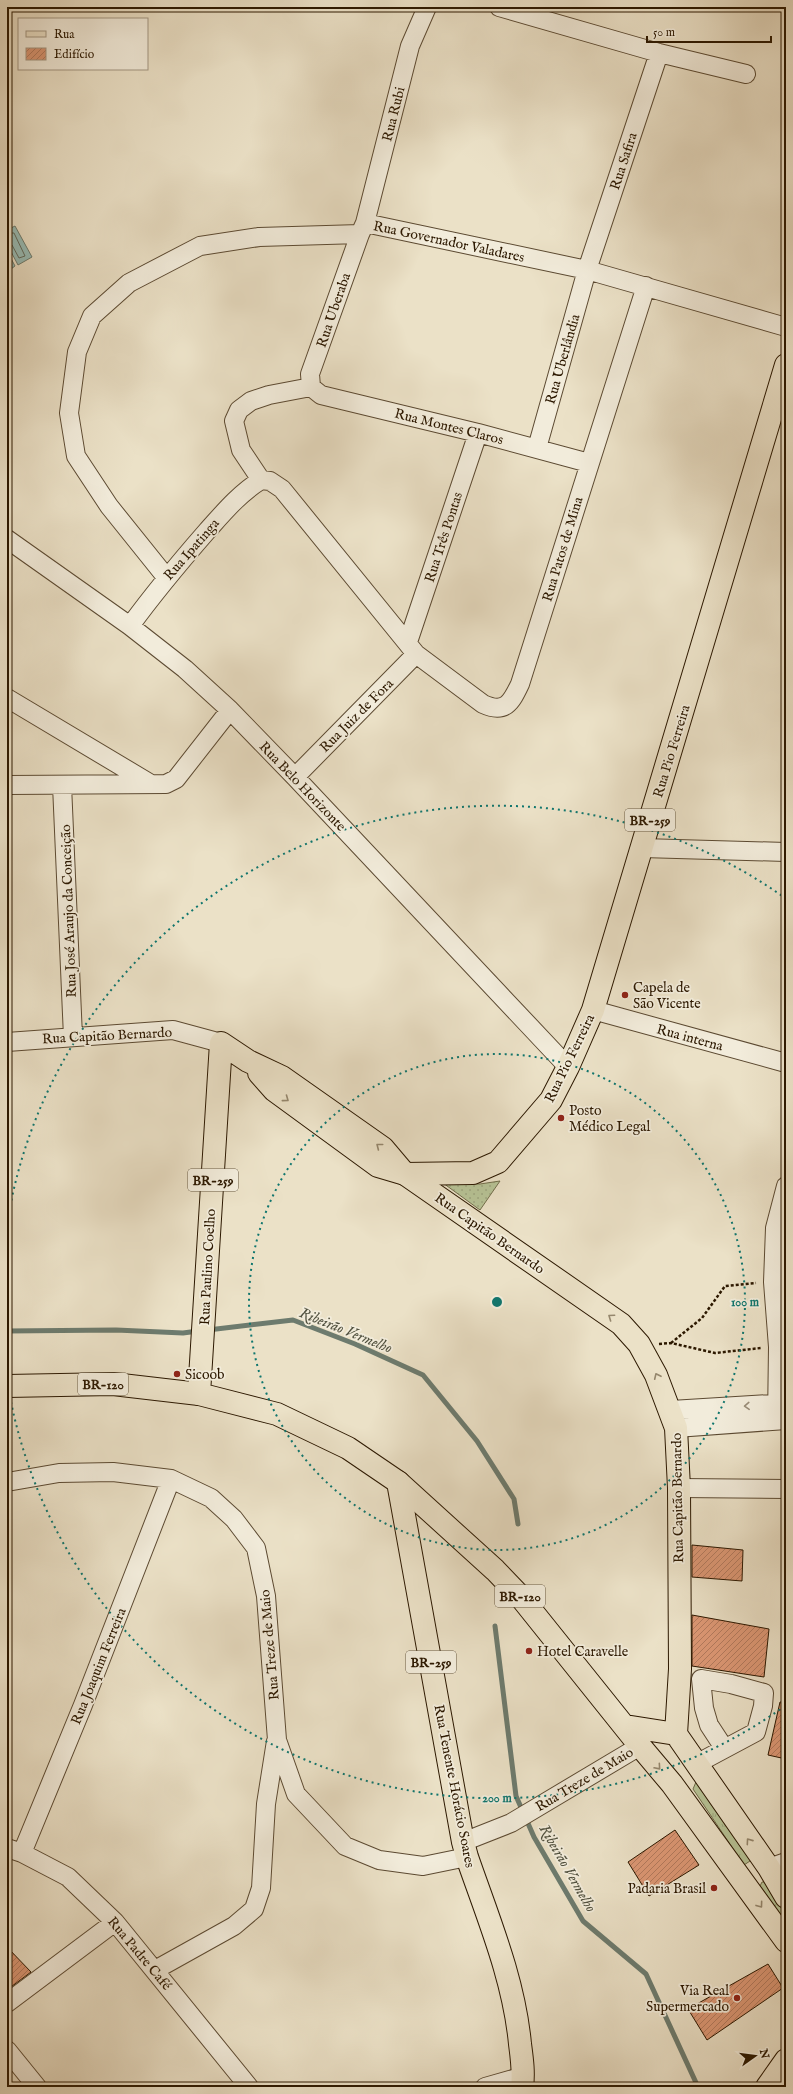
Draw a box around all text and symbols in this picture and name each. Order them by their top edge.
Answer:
legend [18,18,148,70]
scale bar [647,18,771,44]
text: 50 m [653,25,675,40]
text: Rua [54,27,75,42]
text: Edifício [54,47,95,62]
street label: Rua Rubi [378,85,410,144]
street label: Rua Safira [606,129,642,192]
street label: Rua Governador Valadares [372,217,526,267]
street label: Rua Uberaba [313,270,355,350]
street label: Rua Uberlândia [542,311,585,406]
street label: Rua Montes Claros [392,405,505,449]
street label: Rua Três Pontas [421,490,467,585]
street label: Rua Patos de Mina [538,494,588,604]
street label: Rua Ipatinga [160,514,224,584]
street label: Rua Juiz de Fora [316,674,398,756]
street label: Rua Pio Ferreira [649,702,695,800]
street label: Rua Belo Horizonte [255,738,350,836]
road number: BR-259 [625,809,675,831]
street label: Rua José Araujo da Conceição [57,824,81,998]
place label: Capela de São Vicente [633,979,701,1013]
marker: Capela de São Vicente [620,990,630,1000]
street label: Rua Pio Ferreira [541,1010,599,1106]
street label: Rua interna [655,1020,726,1056]
street label: Rua Capitão Bernardo [42,1024,173,1048]
one-way arrow [282,1094,289,1101]
place label: Posto Médico Legal [569,1102,650,1136]
marker: Posto Médico Legal [556,1113,566,1123]
one-way arrow [376,1143,383,1150]
road number: BR-259 [188,1169,238,1191]
street label: Rua Capitão Bernardo [431,1189,548,1279]
street label: Rua Paulino Coelho [196,1208,220,1326]
centre of rings [490,1295,504,1309]
text: 100 m [731,1295,760,1310]
water label: Ribeirão Vermelho [297,1303,395,1358]
one-way arrow [609,1315,616,1322]
place label: Sicoob [185,1366,224,1384]
marker: Sicoob [172,1369,182,1379]
road number: BR-120 [78,1373,128,1395]
one-way arrow [654,1373,662,1381]
one-way arrow [744,1401,750,1410]
street label: Rua Capitão Bernardo [668,1432,688,1563]
road number: BR-120 [495,1585,545,1607]
street label: Rua Treze de Maio [256,1588,284,1701]
street label: Rua Joaquim Ferreira [67,1604,131,1727]
place label: Hotel Caravelle [537,1643,629,1661]
marker: Hotel Caravelle [524,1646,534,1656]
road number: BR-259 [406,1651,456,1673]
street label: Rua Tenente Horácio Soares [429,1703,479,1869]
street label: Rua Treze de Maio [532,1743,637,1816]
one-way arrow [653,1762,660,1769]
text: 200 m [482,1791,512,1806]
water label: Ribeirão Vermelho [535,1821,600,1916]
one-way arrow [746,1838,754,1845]
place label: Padaria Brasil [627,1880,706,1898]
marker: Padaria Brasil [709,1883,719,1893]
one-way arrow [755,1901,763,1908]
street label: Rua Padre Café [103,1913,176,1995]
place label: Via Real Supermercado [646,1982,729,2016]
marker: Via Real Supermercado [732,1993,742,2003]
north arrow [735,2036,775,2076]
text: N [756,2047,772,2061]

